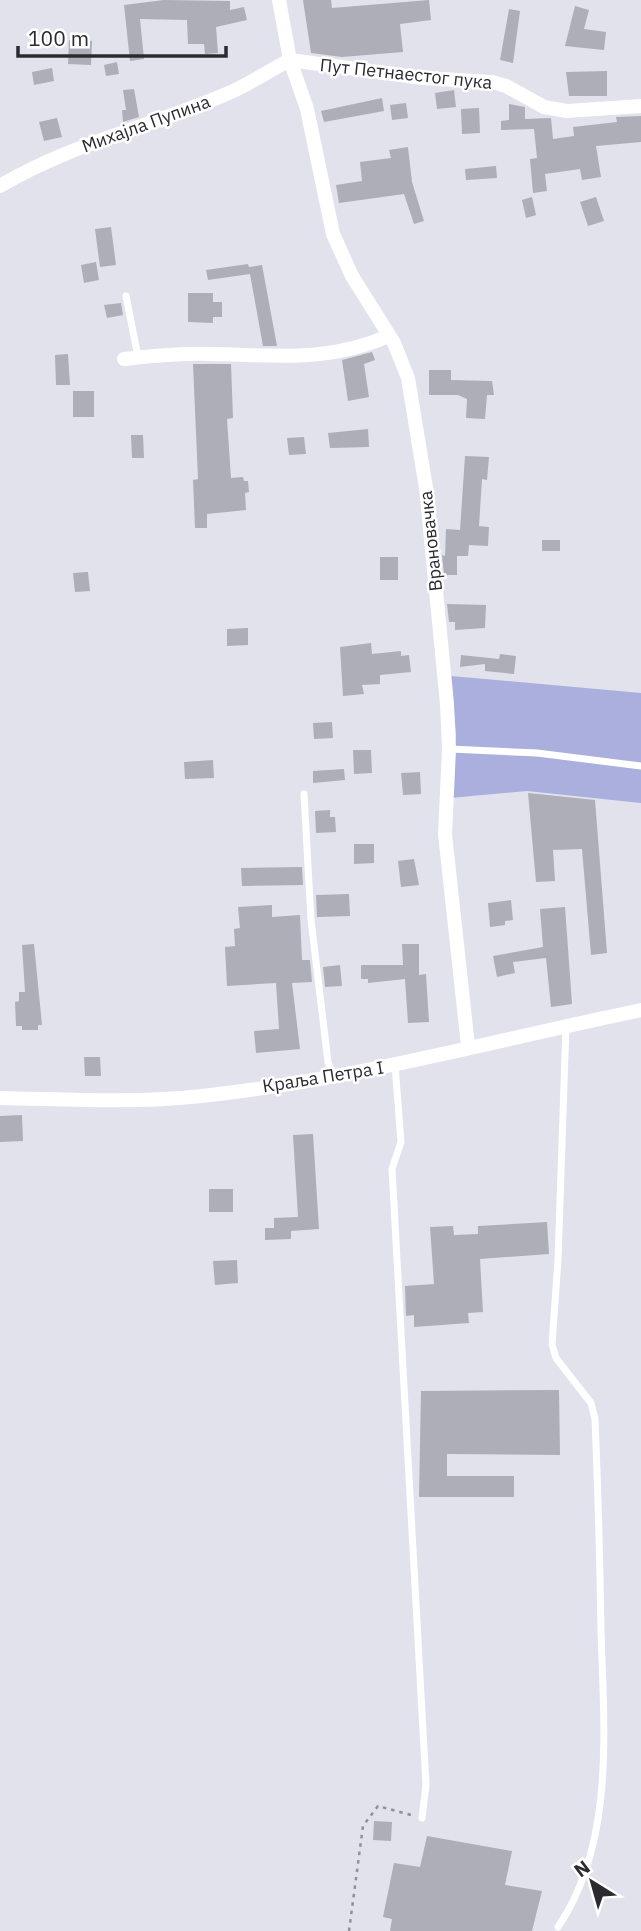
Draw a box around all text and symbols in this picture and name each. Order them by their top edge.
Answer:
scale bar [18,14,226,58]
text: 100 m [28,24,89,52]
street label: Пут Петнаестог пука [319,53,494,94]
street label: Михајла Пупина [78,90,214,157]
street label: Врановачка [414,489,447,592]
street label: Краља Петра I [261,1056,385,1097]
north arrow [557,1847,627,1917]
text: N [569,1855,594,1882]

